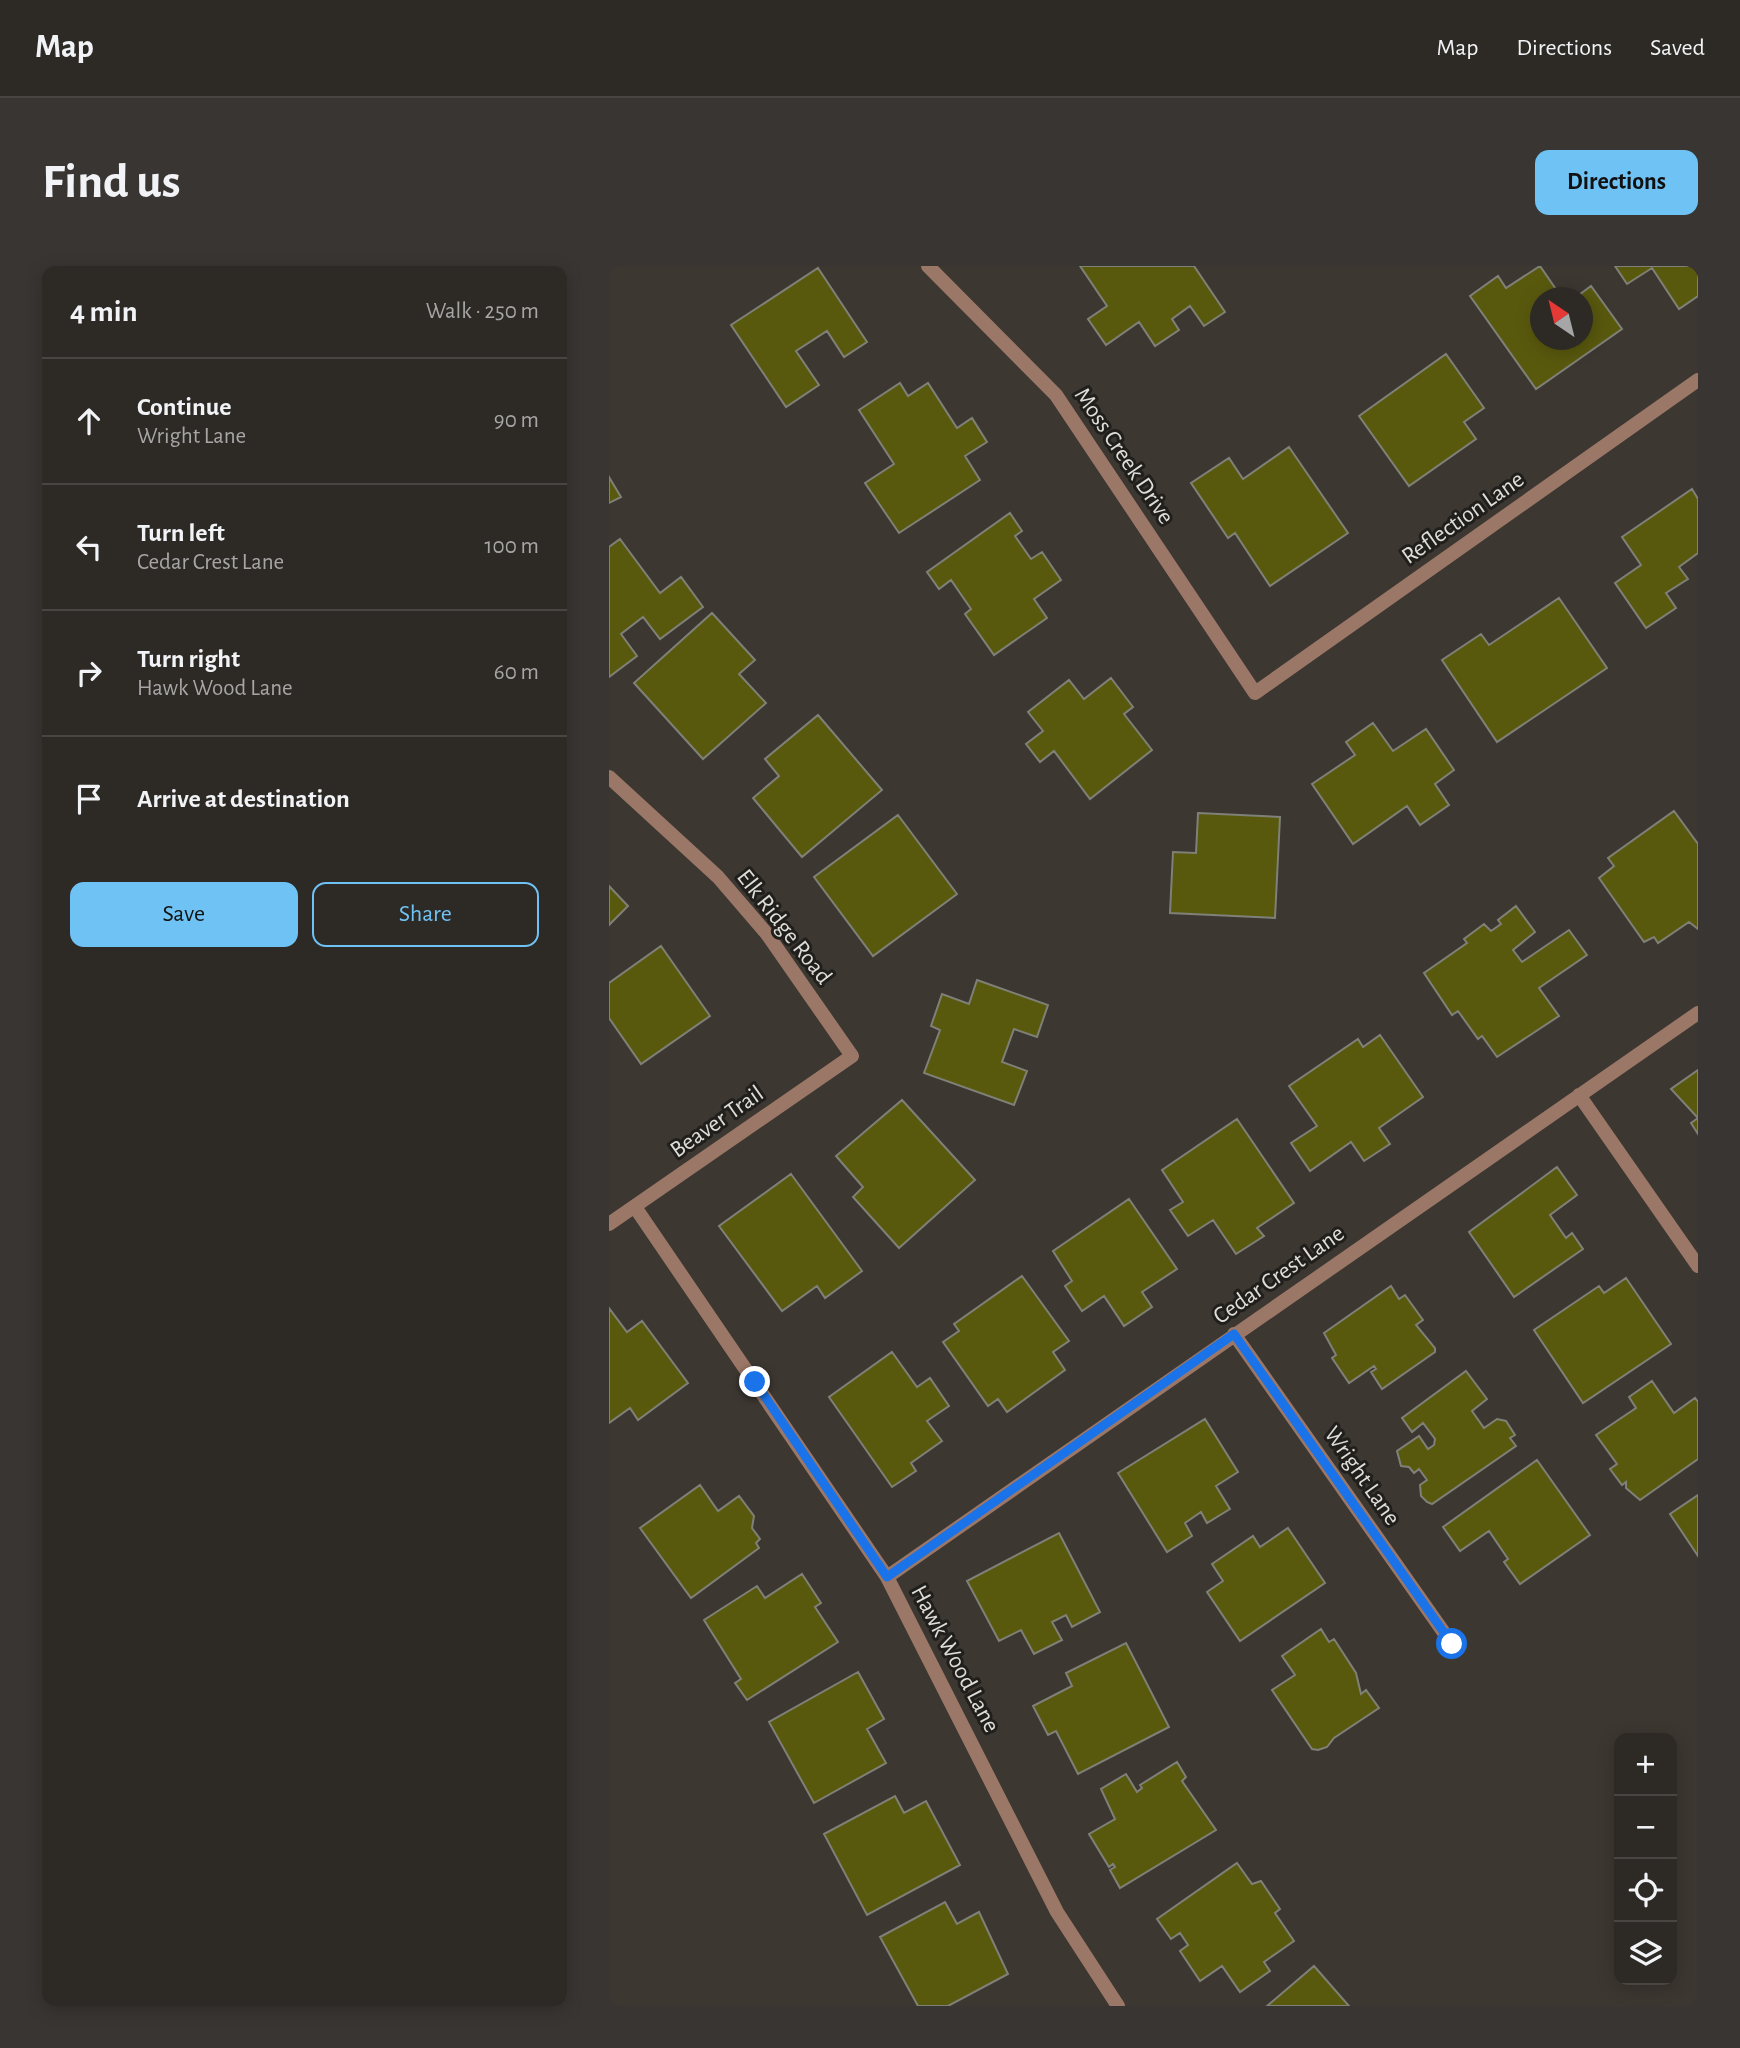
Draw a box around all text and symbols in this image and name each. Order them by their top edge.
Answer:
text: Map [35,31,94,64]
text: Map [1436,36,1478,60]
text: Directions [1516,36,1612,60]
text: Saved [1650,36,1705,60]
button: Directions [1535,150,1698,215]
text: Find us [42,158,181,207]
north arrow [1530,287,1593,350]
text: 4 min [70,297,138,327]
text: Walk · 250 m [426,300,539,323]
street label: Moss Creek Drive [1070,384,1178,528]
text: Continue [137,394,232,420]
icon: ahead [70,402,108,440]
text: 90 m [494,409,539,432]
text: Wright Lane [137,425,246,448]
street label: Reflection Lane [1397,467,1529,569]
text: Turn left [137,520,225,546]
icon: left [70,528,108,566]
text: 100 m [485,535,539,558]
text: Cedar Crest Lane [137,551,284,574]
text: Turn right [137,646,240,672]
icon: right [70,654,108,692]
text: 60 m [494,661,539,684]
text: Hawk Wood Lane [137,677,293,700]
icon: arrive [70,780,108,818]
text: Arrive at destination [137,786,350,812]
street label: Elk Ridge Road [732,865,836,989]
button: Save [70,882,298,947]
button: Share [312,882,539,947]
street label: Beaver Trail [666,1081,768,1163]
street label: Cedar Crest Lane [1209,1221,1349,1329]
route end [739,1366,770,1397]
street label: Wright Lane [1319,1422,1405,1530]
street label: Hawk Wood Lane [906,1582,1004,1736]
route start [1436,1628,1467,1659]
map controls [1614,1733,1677,1985]
button: + [1614,1733,1677,1796]
button: − [1614,1796,1677,1859]
button: locate [1614,1859,1677,1922]
button: layers [1614,1922,1677,1985]

